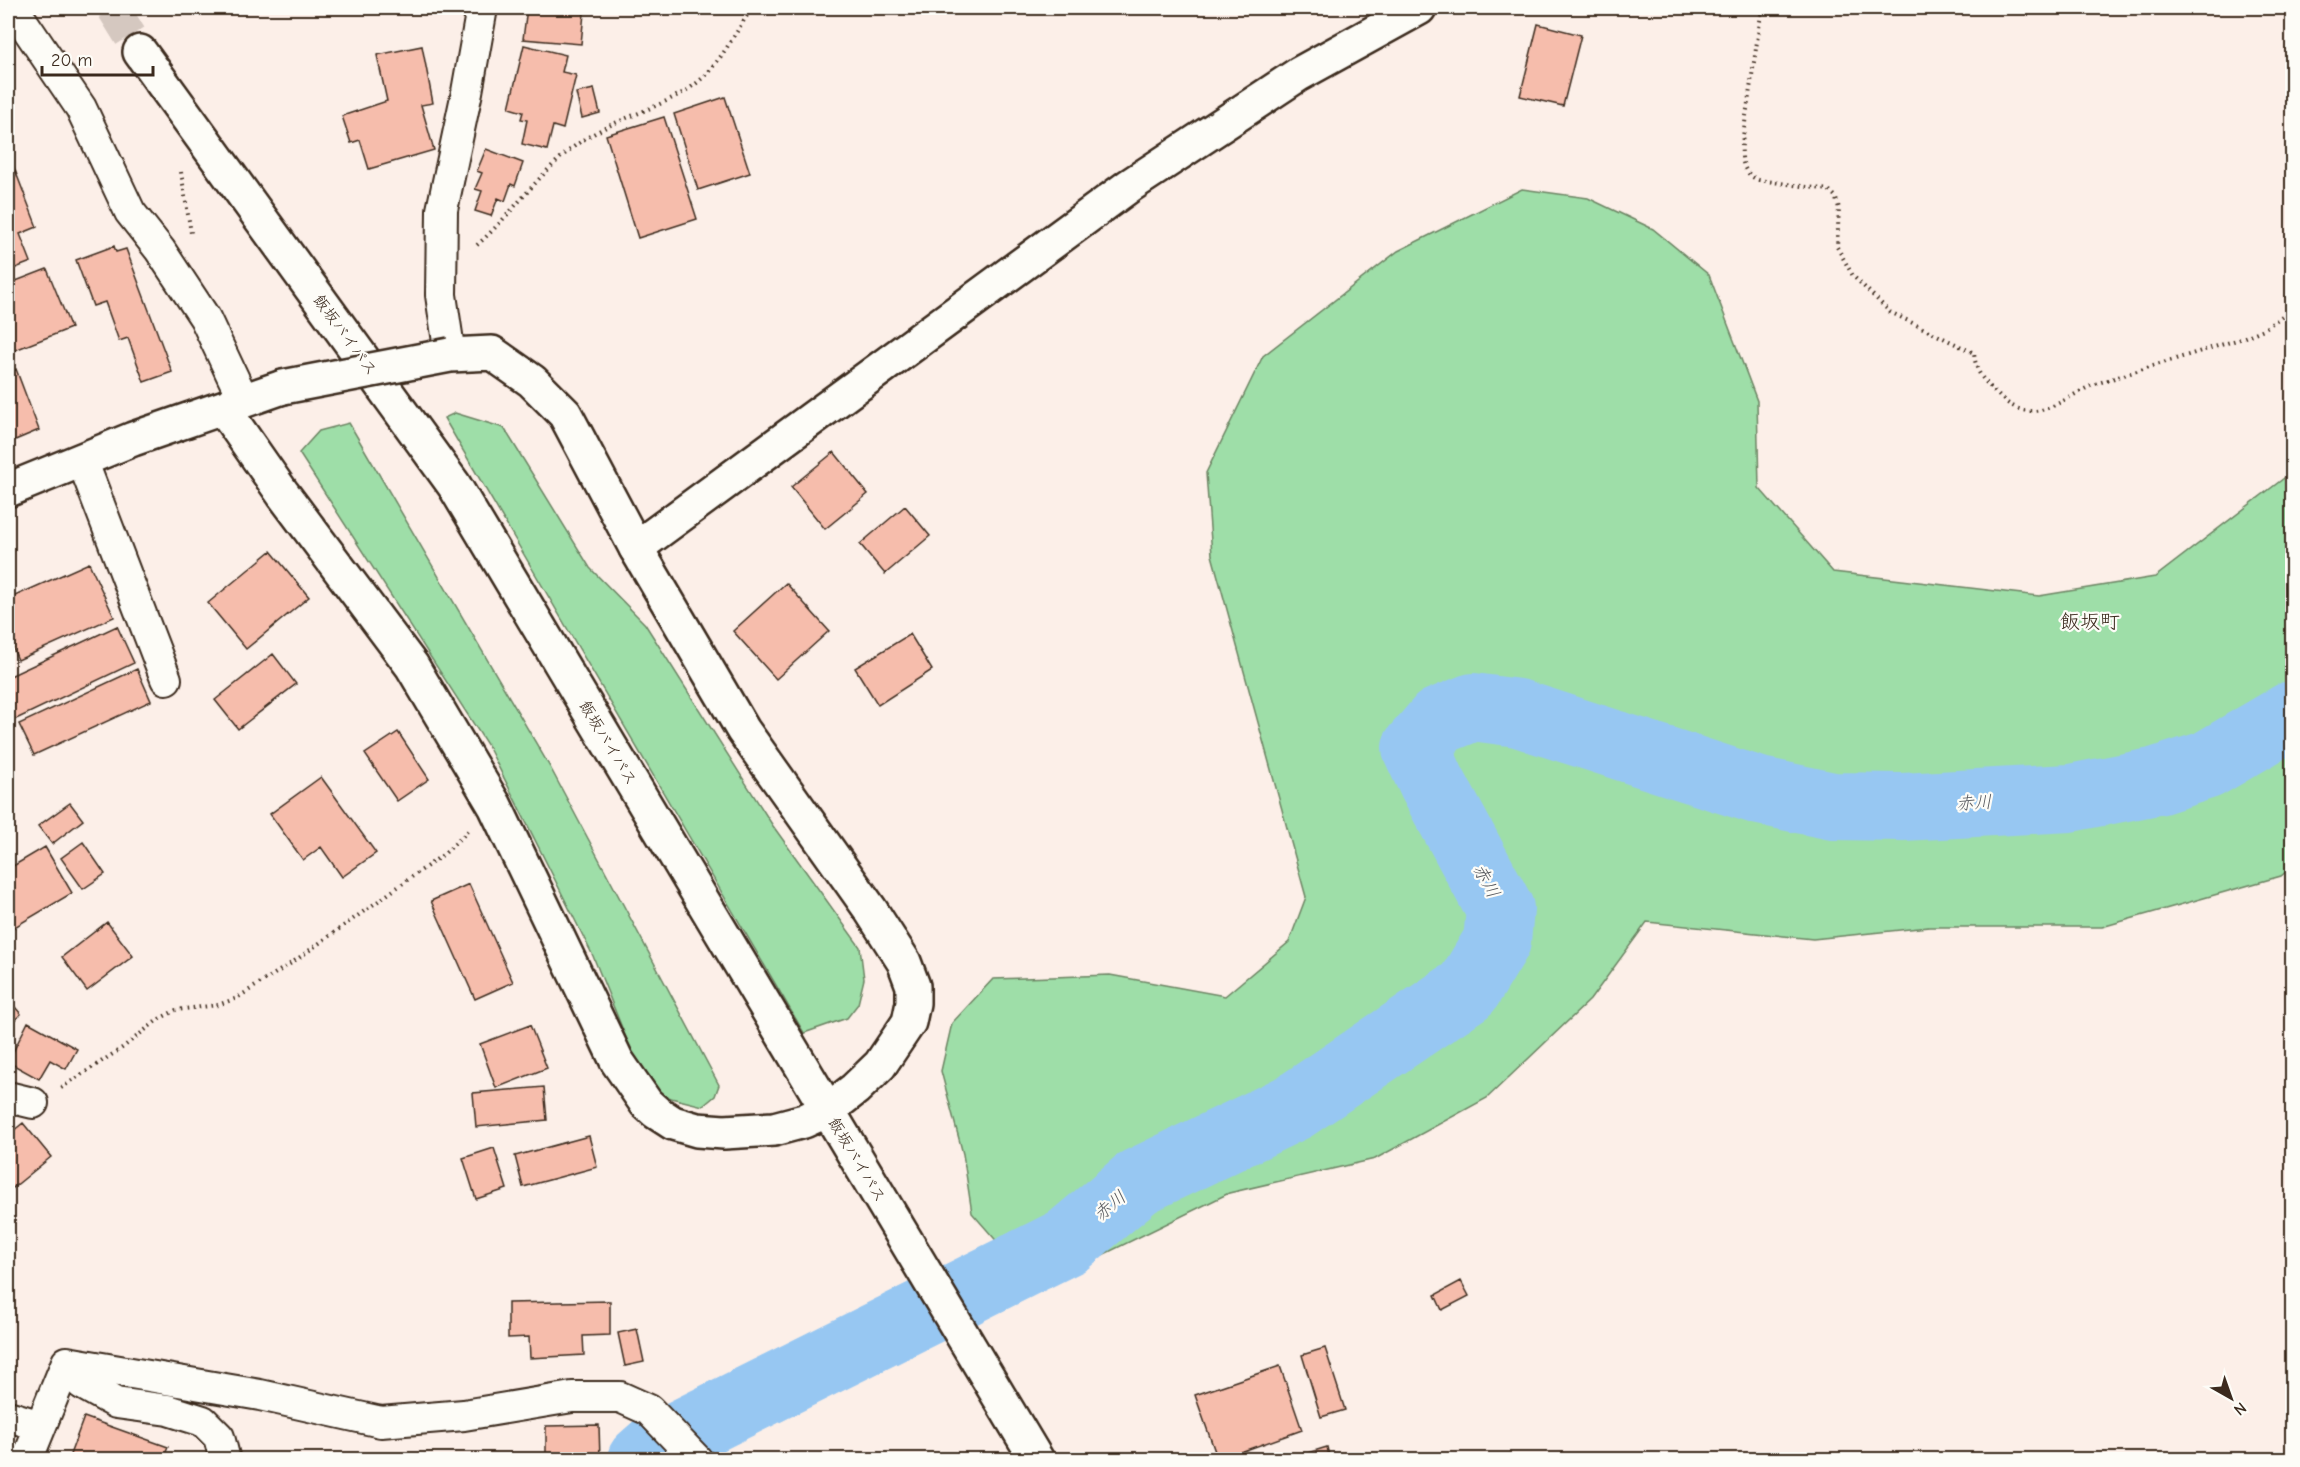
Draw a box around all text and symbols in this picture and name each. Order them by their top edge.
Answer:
scale bar [42,39,153,77]
text: 20 m [51,50,92,71]
street label: 飯坂バイパス [310,291,380,379]
district label: 飯坂町 [2060,610,2120,633]
street label: 飯坂バイパス [576,697,640,789]
water label: 赤川 [1955,792,1993,814]
water label: 赤川 [1468,860,1504,902]
street label: 飯坂バイパス [825,1114,889,1206]
water label: 赤川 [1089,1186,1131,1226]
north arrow [2201,1368,2261,1428]
text: N [2230,1398,2250,1419]

